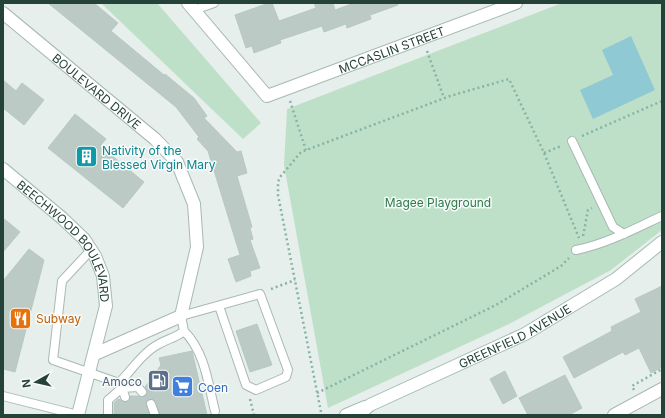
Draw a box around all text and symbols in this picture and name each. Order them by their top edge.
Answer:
street label: MCCASLIN STREET [337,23,447,76]
street label: BOULEVARD DRIVE [50,50,144,132]
place label: Nativity of the Blessed Virgin Mary [102,143,216,172]
building icon: Nativity of the Blessed Virgin Mary [74,144,100,170]
street label: BEECHWOOD BOULEVARD [14,177,113,303]
park label: Magee Playground [385,195,491,210]
street label: GREENFIELD AVENUE [456,301,574,371]
restaurant icon: Subway [7,305,33,331]
place label: Subway [36,311,81,326]
north arrow [16,362,56,402]
fuel station icon: Amoco [145,368,171,394]
place label: Amoco [102,374,142,389]
supermarket icon: Coen [170,374,196,400]
text: N [19,378,34,389]
place label: Coen [198,380,228,395]

